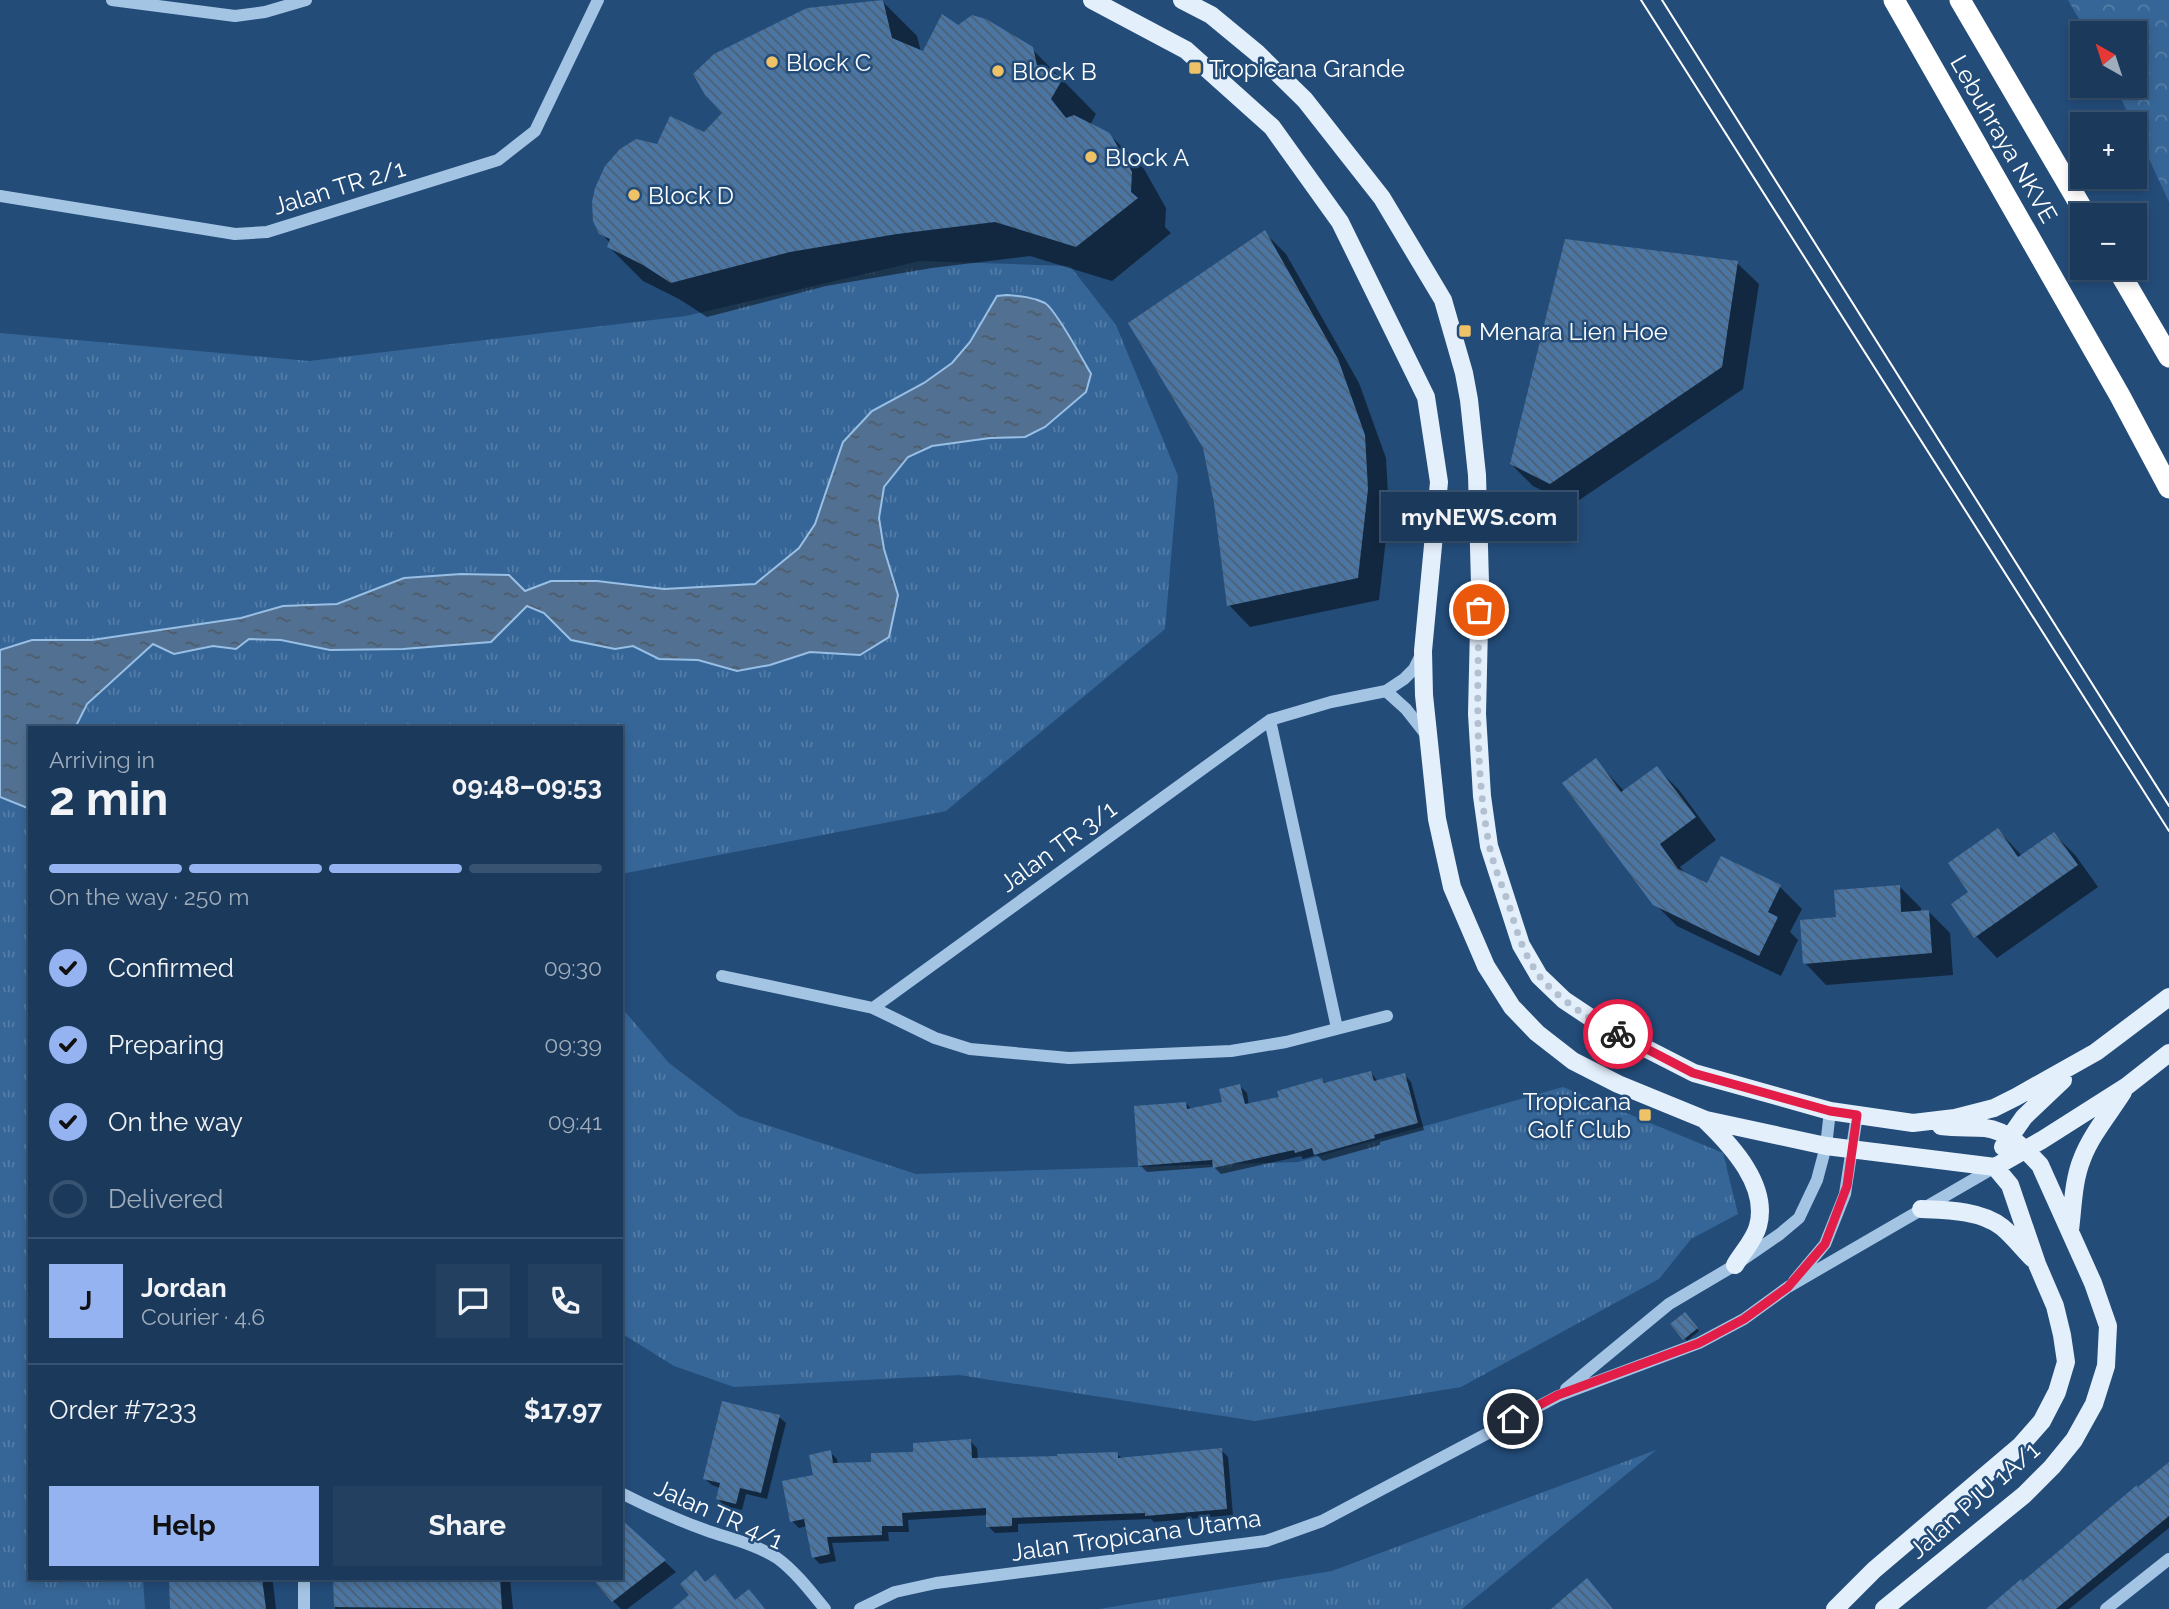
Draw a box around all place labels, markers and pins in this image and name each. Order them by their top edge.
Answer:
place label: Block C [786,48,871,77]
marker: Block C [764,54,780,70]
place label: Tropicana Grande [1209,54,1405,83]
place label: Block B [1012,57,1097,86]
marker: Tropicana Grande [1187,60,1203,76]
marker: Block B [990,63,1006,79]
place label: Block A [1105,143,1189,172]
marker: Block A [1083,149,1099,165]
place label: Block D [648,181,734,210]
marker: Block D [626,187,642,203]
place label: Menara Lien Hoe [1479,317,1668,346]
marker: Menara Lien Hoe [1457,323,1473,339]
callout: myNEWS.com [1381,491,1577,540]
pin [1449,580,1509,640]
place label: Tropicana Golf Club [1523,1087,1631,1144]
marker: Tropicana Golf Club [1637,1107,1653,1123]
pin [1483,1389,1543,1449]

